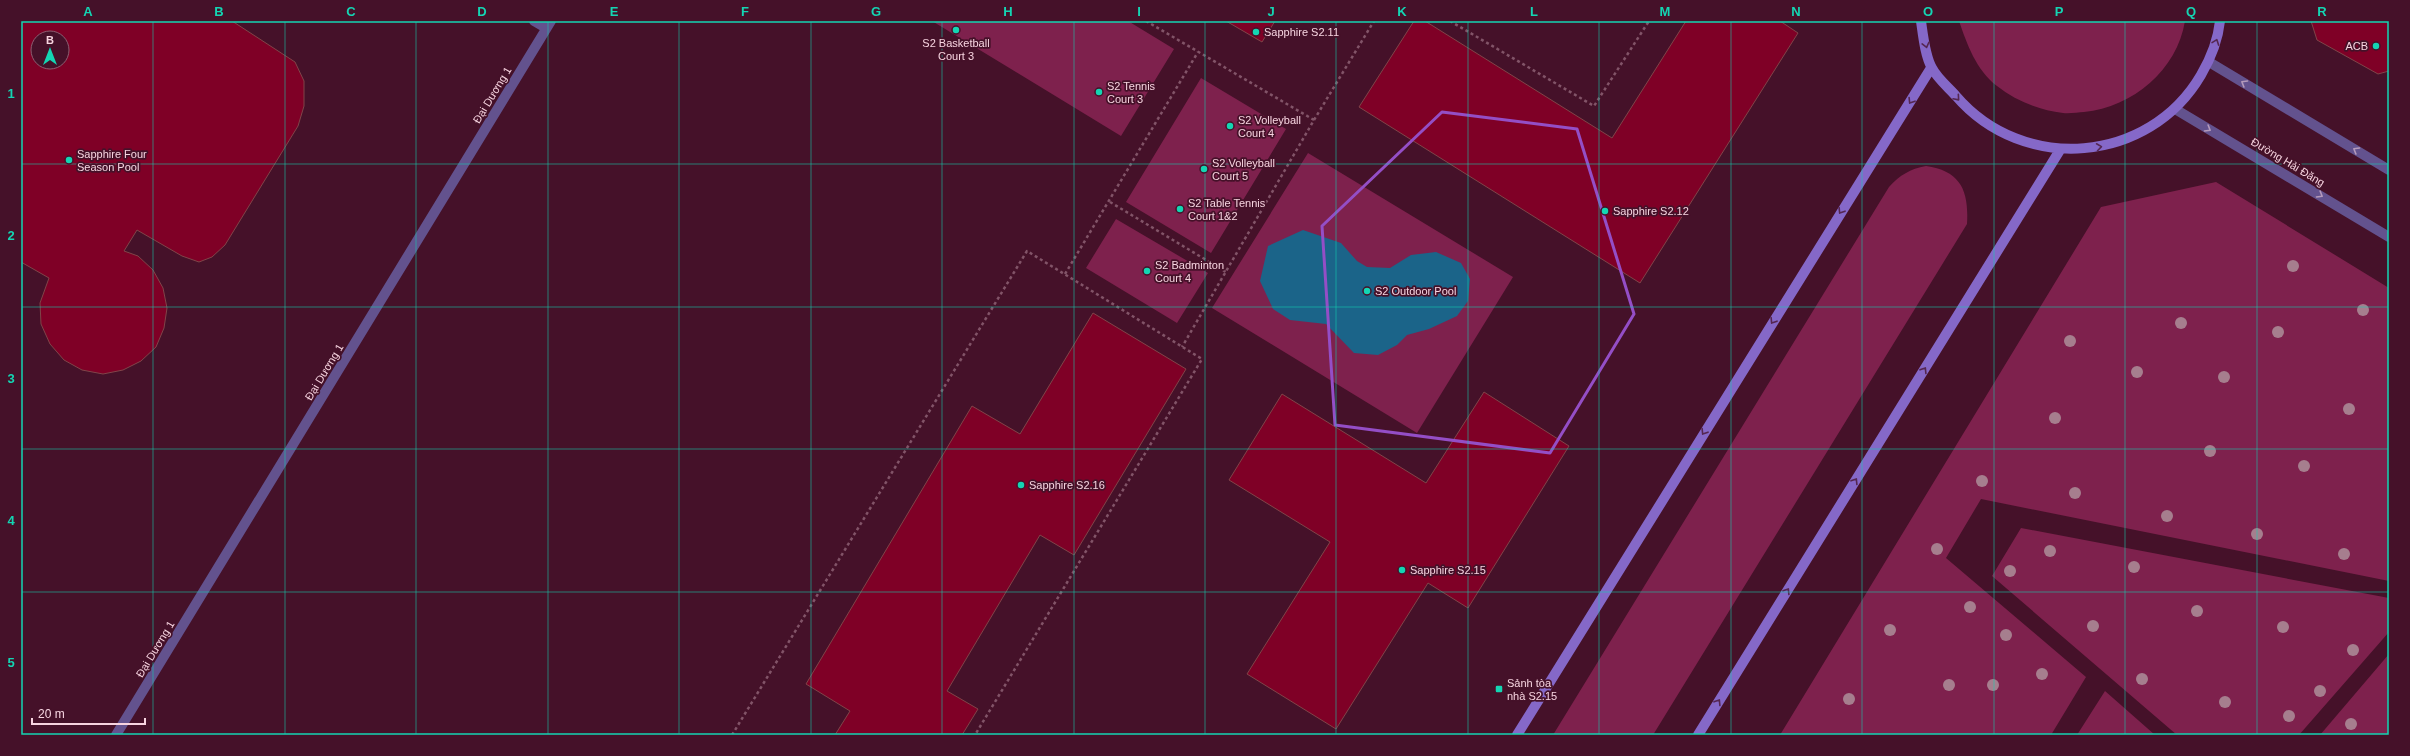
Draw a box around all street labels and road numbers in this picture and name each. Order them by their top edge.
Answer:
street label: Đại Dương 1 [471,65,513,125]
street label: Đường Hải Đăng [2249,135,2327,189]
street label: Đại Dương 1 [303,342,345,402]
street label: Đại Dương 1 [134,619,176,679]

